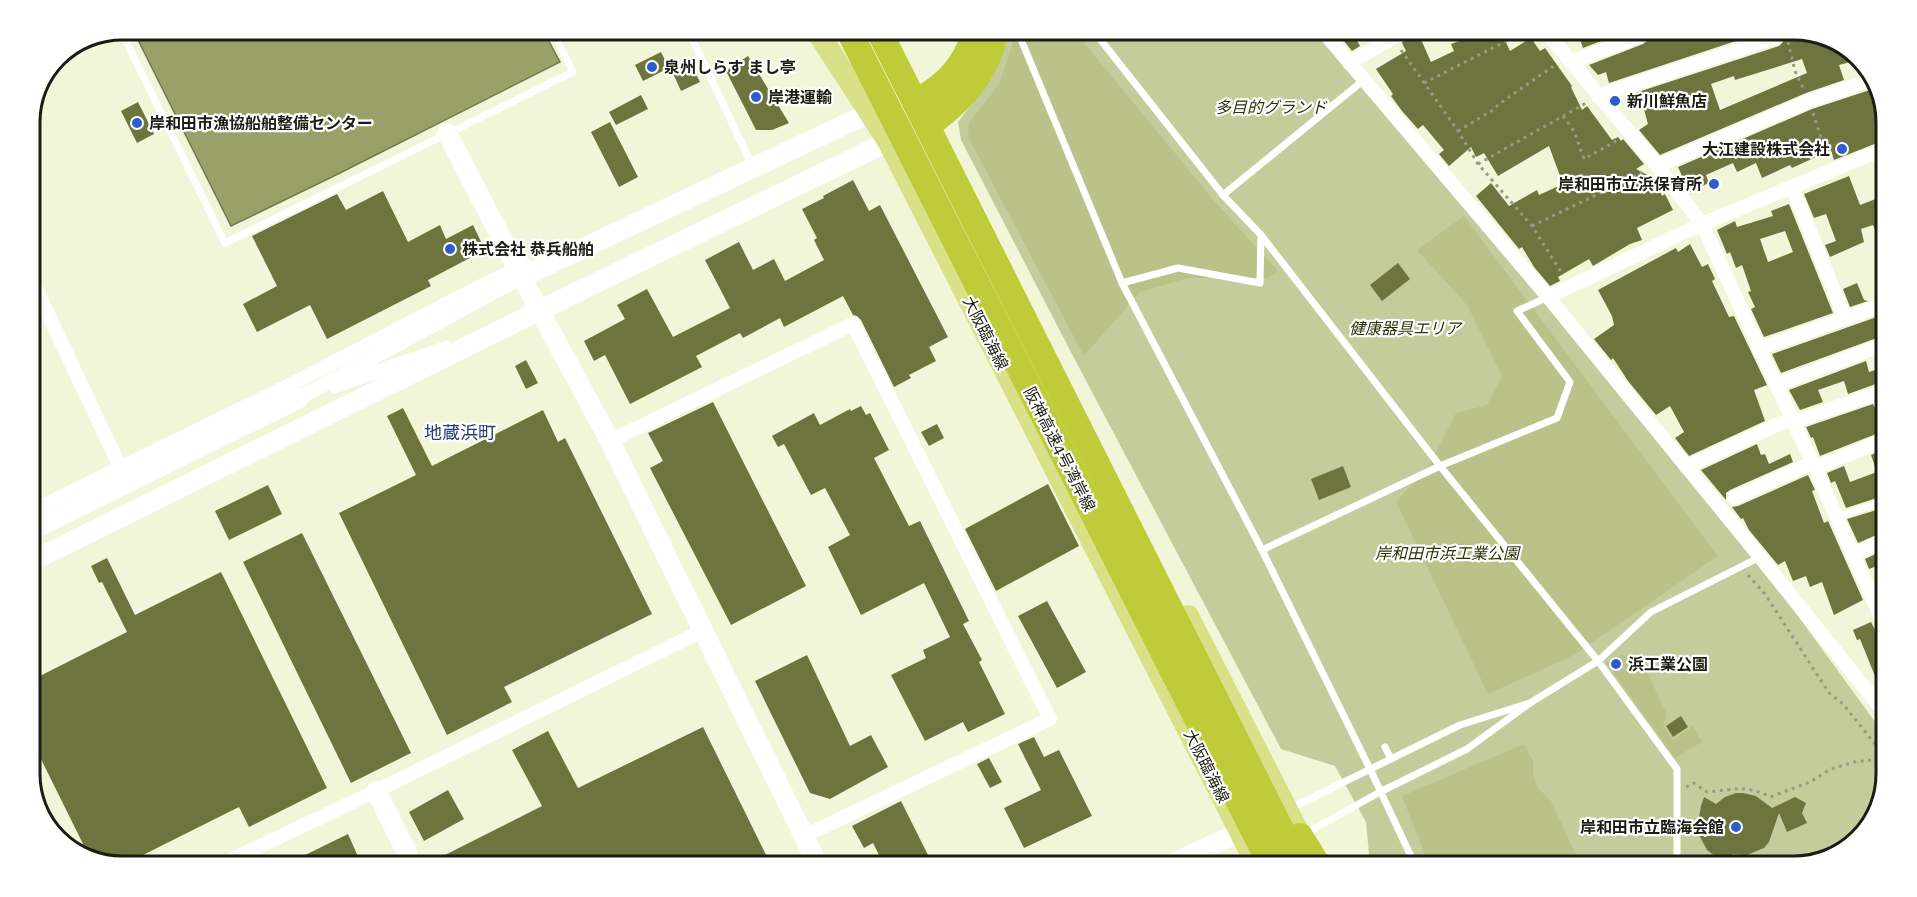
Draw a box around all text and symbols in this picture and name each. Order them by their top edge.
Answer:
place label: 泉州しらす まし亭 [664,58,796,77]
marker: 泉州しらす まし亭 [645,60,659,74]
place label: 岸港運輸 [768,88,832,107]
marker: 岸港運輸 [749,90,763,104]
place label: 新川鮮魚店 [1627,92,1707,111]
marker: 新川鮮魚店 [1608,94,1622,108]
park label: 多目的グランド [1215,98,1328,117]
place label: 岸和田市漁協船舶整備センター [149,114,373,133]
marker: 岸和田市漁協船舶整備センター [130,116,144,130]
place label: 大江建設株式会社 [1702,140,1830,159]
marker: 大江建設株式会社 [1835,142,1849,156]
place label: 岸和田市立浜保育所 [1558,175,1702,194]
marker: 岸和田市立浜保育所 [1707,177,1721,191]
place label: 株式会社 恭兵船舶 [462,240,594,259]
marker: 株式会社 恭兵船舶 [443,242,457,256]
street label: 大阪臨海線 [959,293,1012,373]
park label: 健康器具エリア [1349,319,1463,338]
street label: 阪神高速4号湾岸線 [1020,384,1099,515]
district label: 地蔵浜町 [424,422,496,443]
park label: 岸和田市浜工業公園 [1375,544,1521,563]
place label: 浜工業公園 [1628,655,1708,674]
marker: 浜工業公園 [1609,657,1623,671]
street label: 大阪臨海線 [1180,726,1233,806]
place label: 岸和田市立臨海会館 [1580,818,1724,837]
marker: 岸和田市立臨海会館 [1729,820,1743,834]

